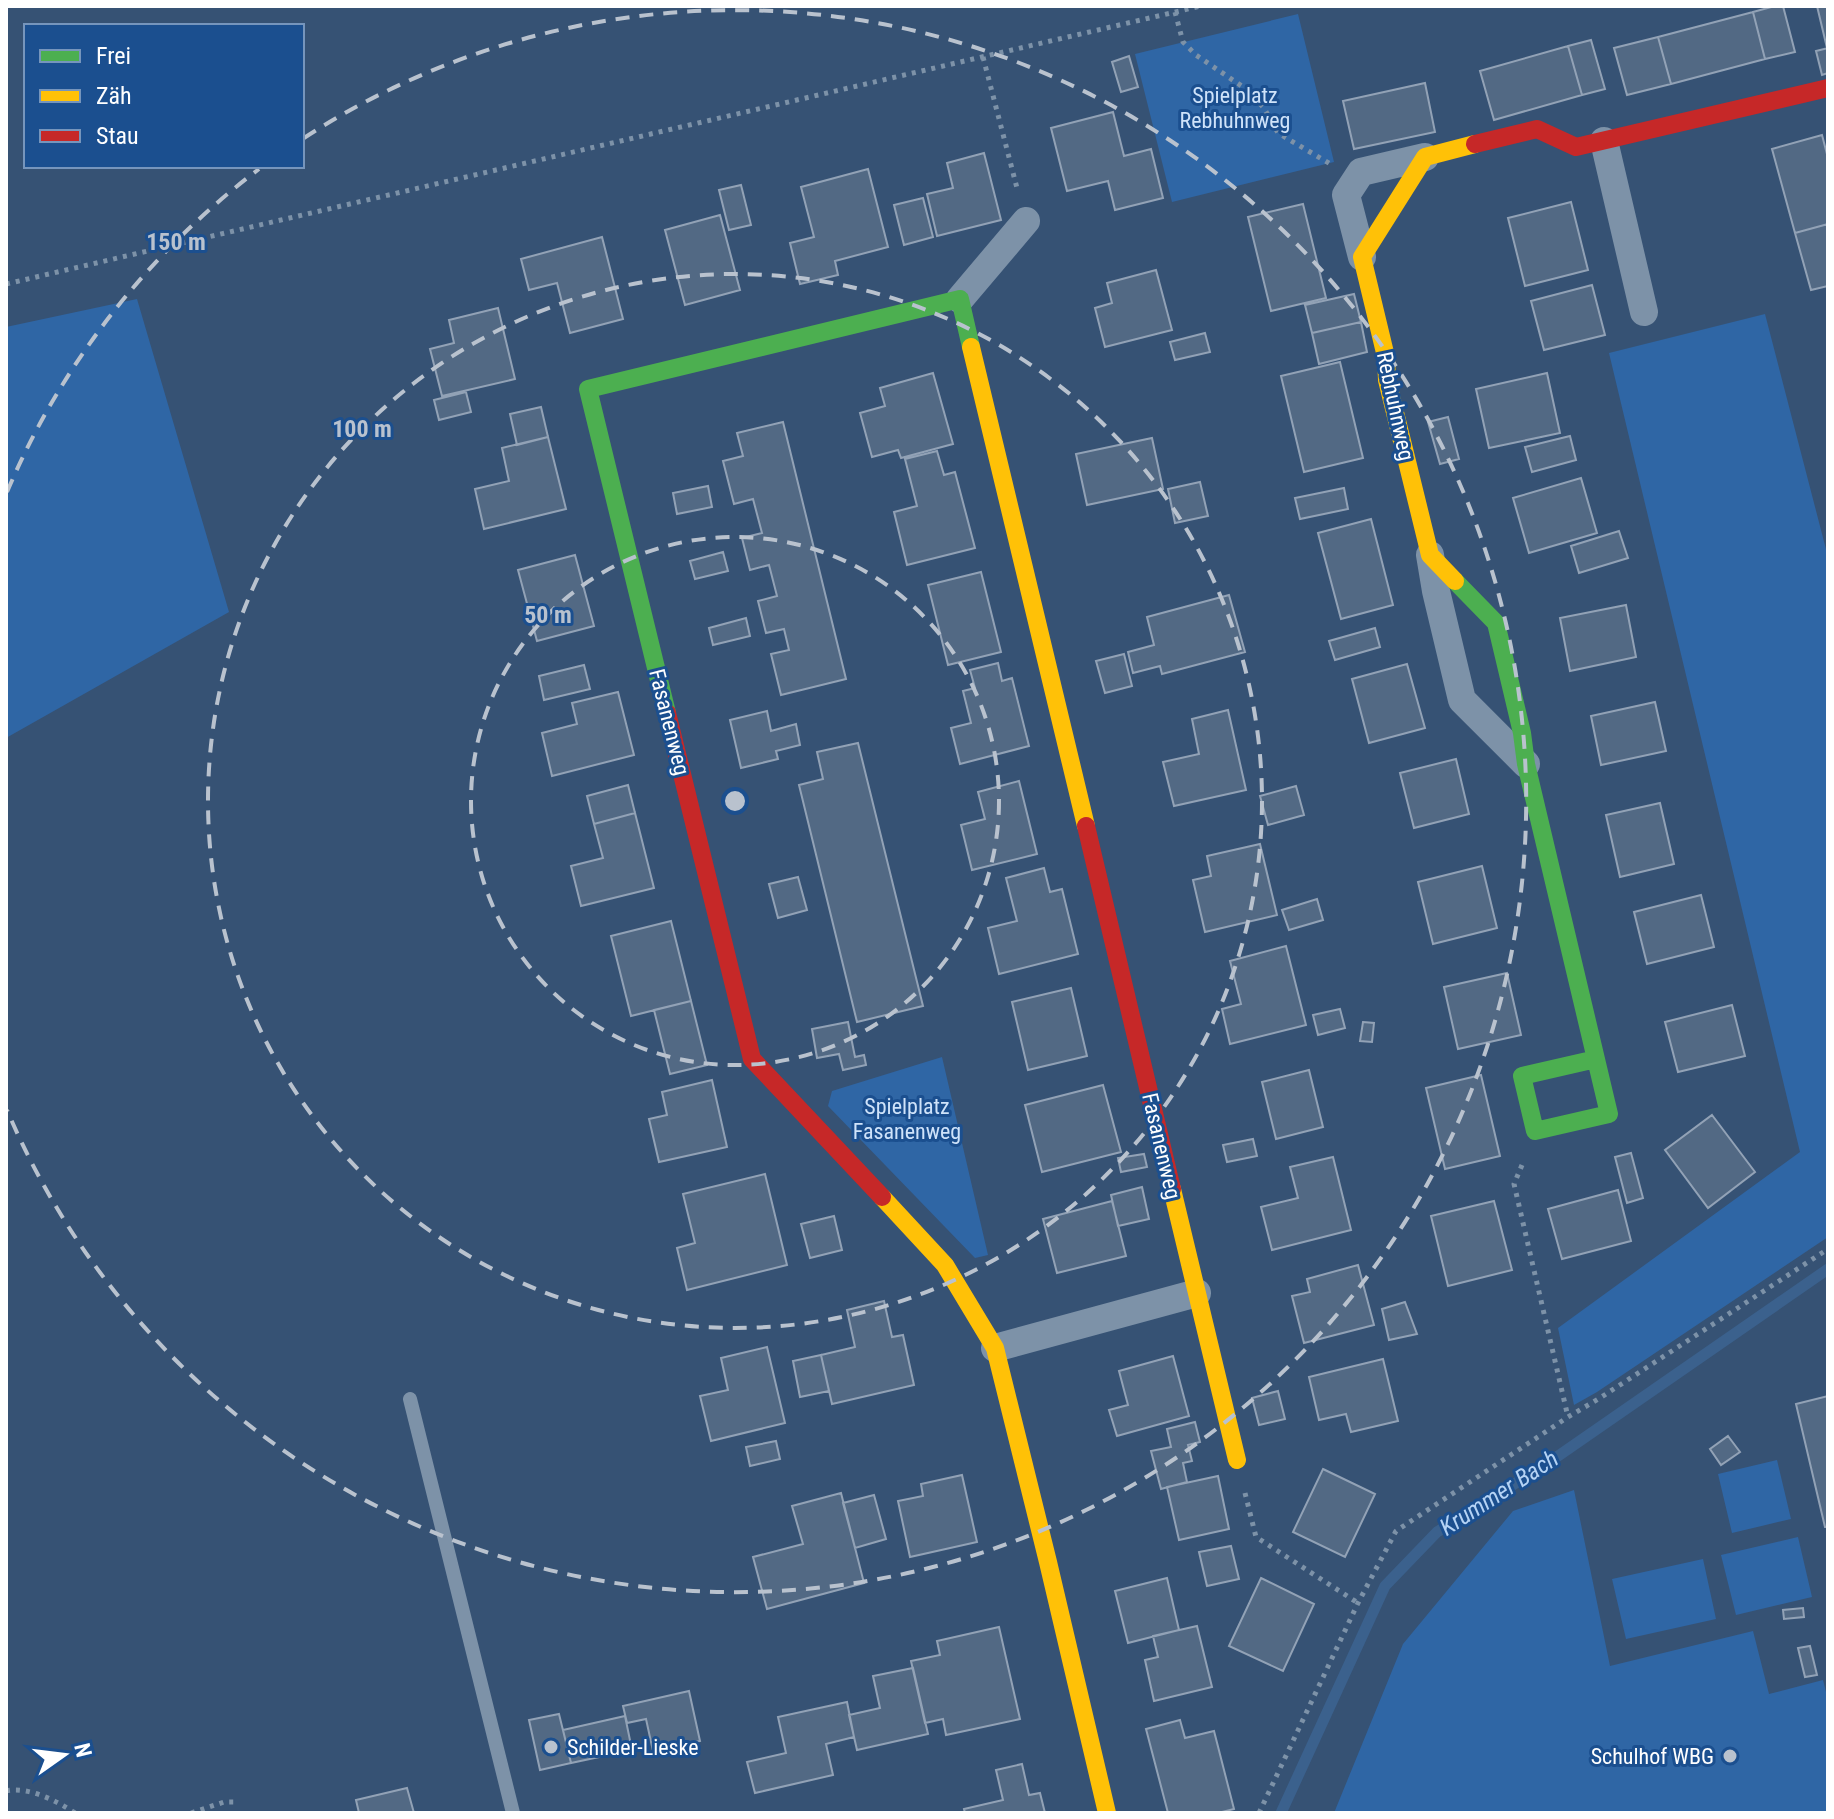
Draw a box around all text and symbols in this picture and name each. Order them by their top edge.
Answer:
legend [24,24,304,168]
text: Frei [96,42,131,70]
text: Zäh [96,82,132,110]
park label: Spielplatz Rebhuhnweg [1180,83,1290,133]
text: Stau [96,122,139,150]
text: 150 m [146,228,206,256]
street label: Rebhuhnweg [1372,349,1419,463]
text: 100 m [332,415,392,443]
text: 50 m [524,601,572,629]
street label: Fasanenweg [644,666,695,778]
centre of rings [721,787,749,815]
street label: Fasanenweg [1137,1090,1186,1202]
park label: Spielplatz Fasanenweg [853,1094,961,1144]
water label: Krummer Bach [1435,1444,1563,1542]
north arrow [24,1715,104,1795]
place label: Schilder-Lieske [567,1735,699,1760]
marker: Schilder-Lieske [542,1738,560,1756]
text: N [69,1741,97,1760]
place label: Schulhof WBG [1591,1744,1714,1769]
marker: Schulhof WBG [1721,1747,1739,1765]

